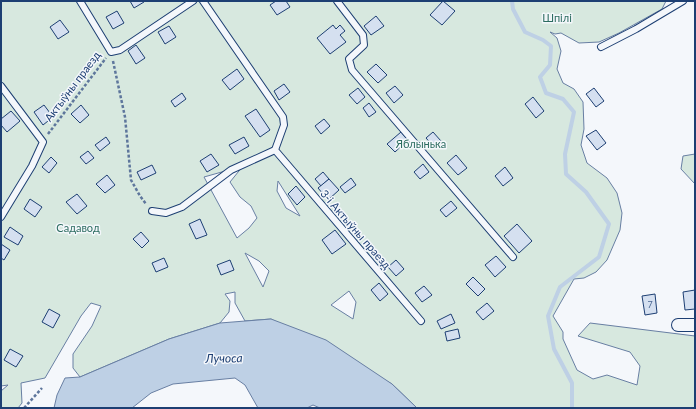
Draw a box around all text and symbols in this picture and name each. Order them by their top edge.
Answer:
park label: Шпілі [542,11,572,24]
street label: Актыўны праезд [41,48,103,124]
park label: Яблынька [395,137,446,150]
street label: 3-і Актыўны праезд [318,187,394,271]
park label: Садавод [56,221,100,234]
house number: 7 [647,299,653,310]
water label: Лучоса [204,350,243,366]

